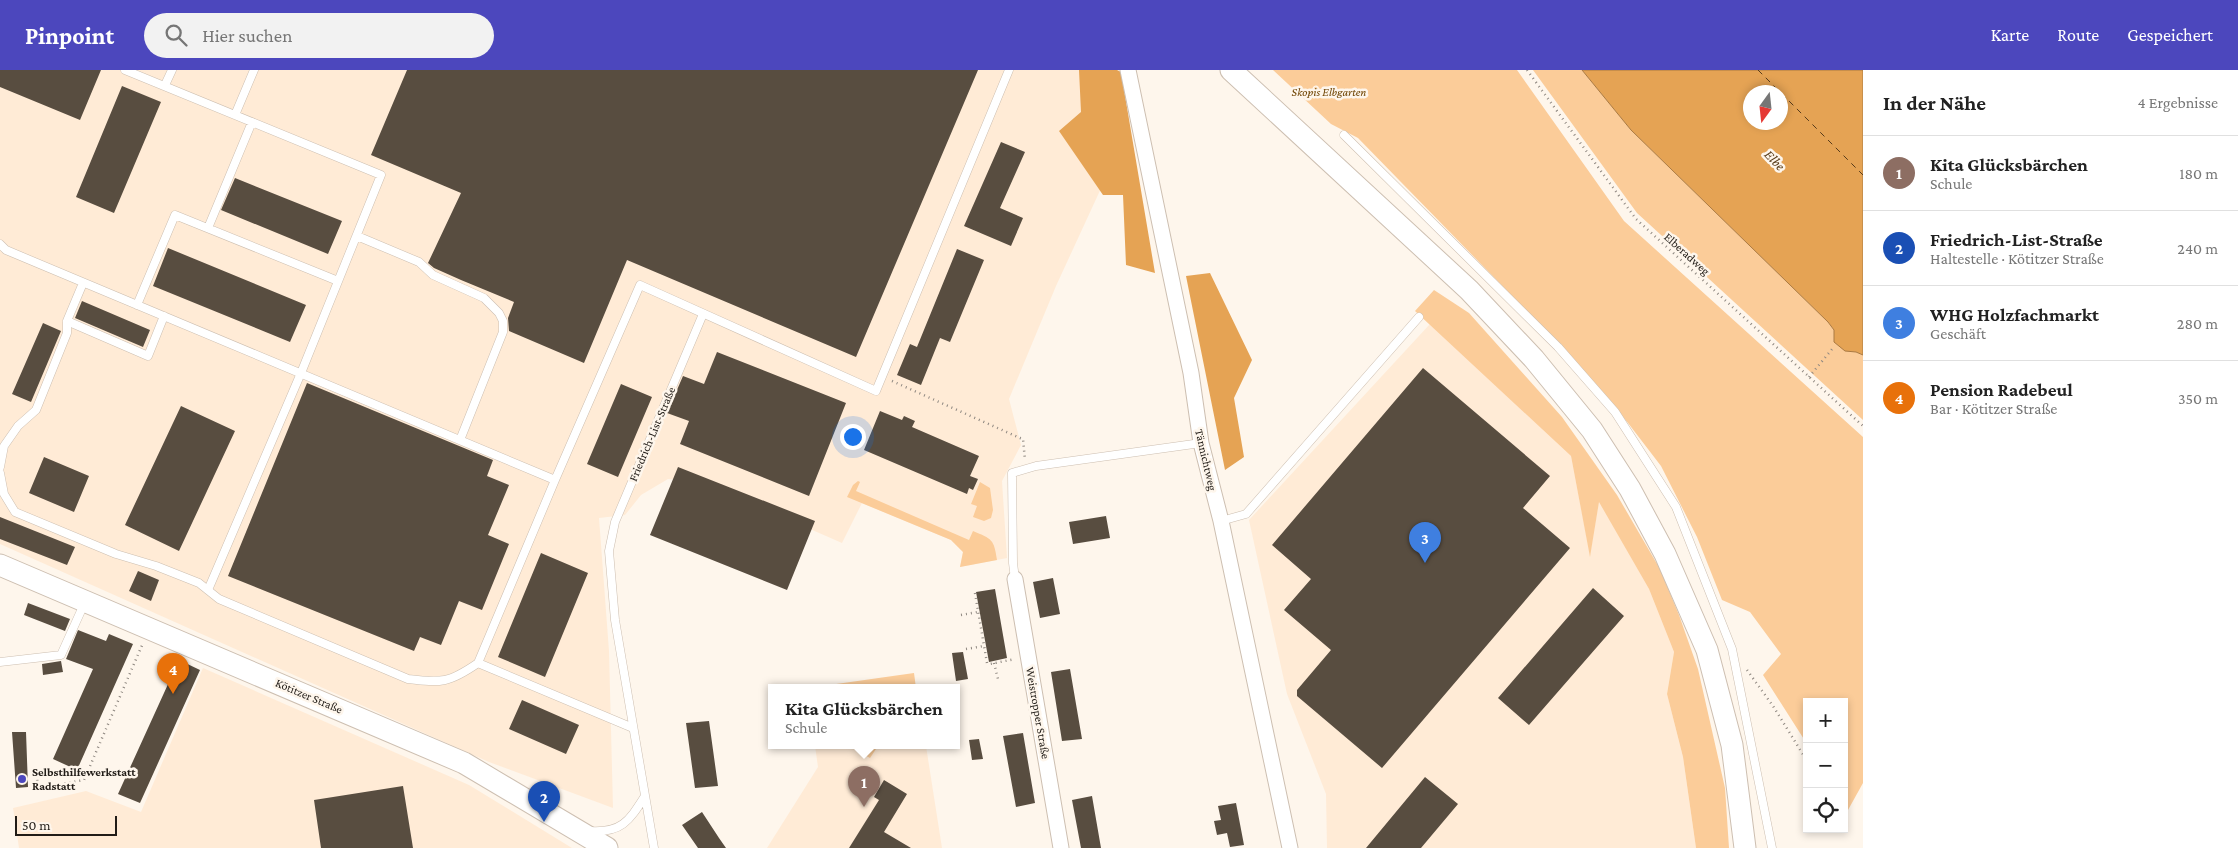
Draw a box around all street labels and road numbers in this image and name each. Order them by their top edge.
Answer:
street label: Elberadweg [1661,230,1713,278]
street label: Friedrich-List-Straße [626,385,678,483]
street label: Tännichtweg [1192,428,1220,492]
street label: Weistropper Straße [1023,666,1053,760]
street label: Kötitzer Straße [273,676,345,716]

